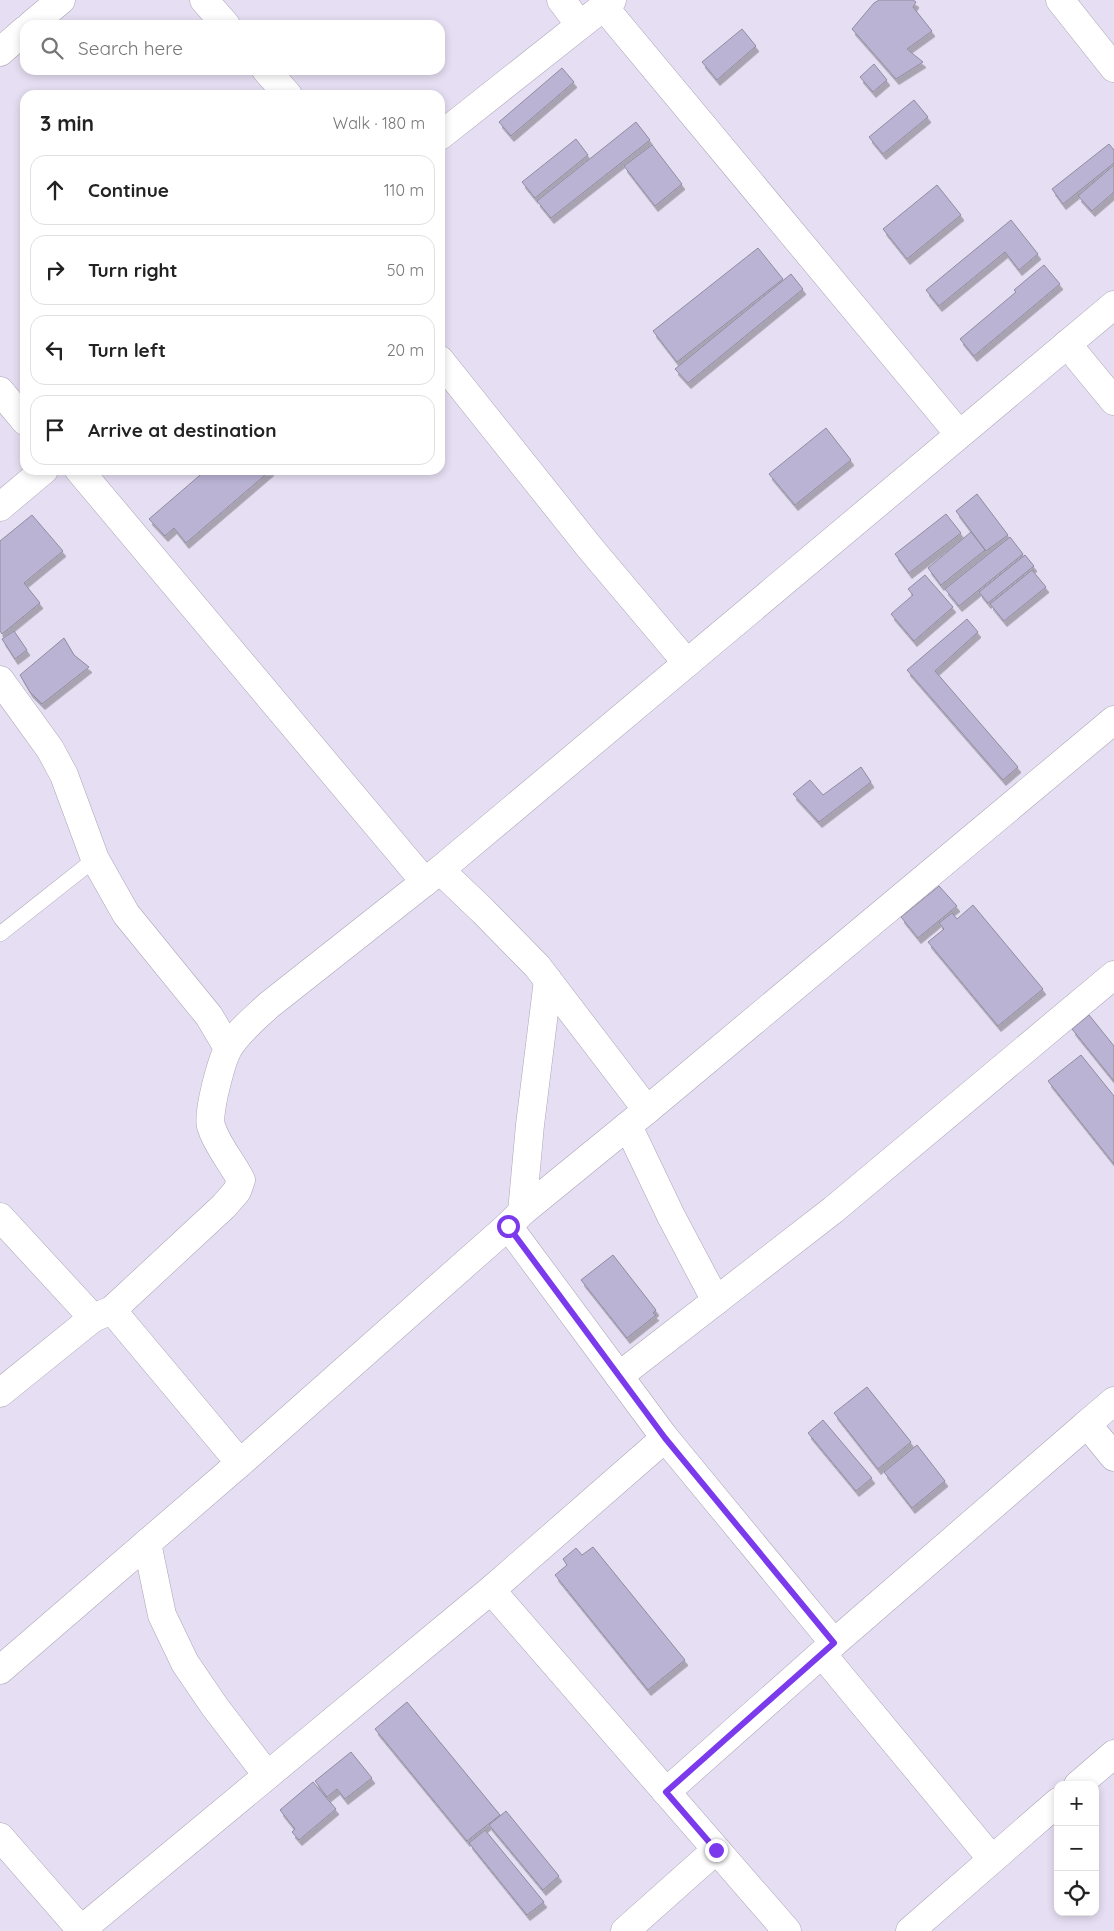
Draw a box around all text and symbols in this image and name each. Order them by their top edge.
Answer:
search box [20,20,445,75]
icon: search [38,34,66,62]
text: Search here [78,36,183,60]
text: 3 min [40,110,94,136]
text: Walk · 180 m [333,113,425,133]
icon: ahead [41,176,69,204]
text: Continue [88,178,169,202]
text: 110 m [384,180,424,200]
icon: right [41,256,69,284]
text: Turn right [88,258,177,282]
text: 50 m [387,260,424,280]
icon: left [41,336,69,364]
text: Turn left [88,338,166,362]
text: 20 m [387,340,424,360]
icon: arrive [41,416,69,444]
text: Arrive at destination [88,418,277,442]
route start [497,1215,520,1238]
map controls [1054,1781,1099,1916]
button: + [1054,1781,1099,1826]
button: − [1054,1826,1099,1871]
route end [705,1839,728,1862]
button: locate [1054,1871,1099,1916]

